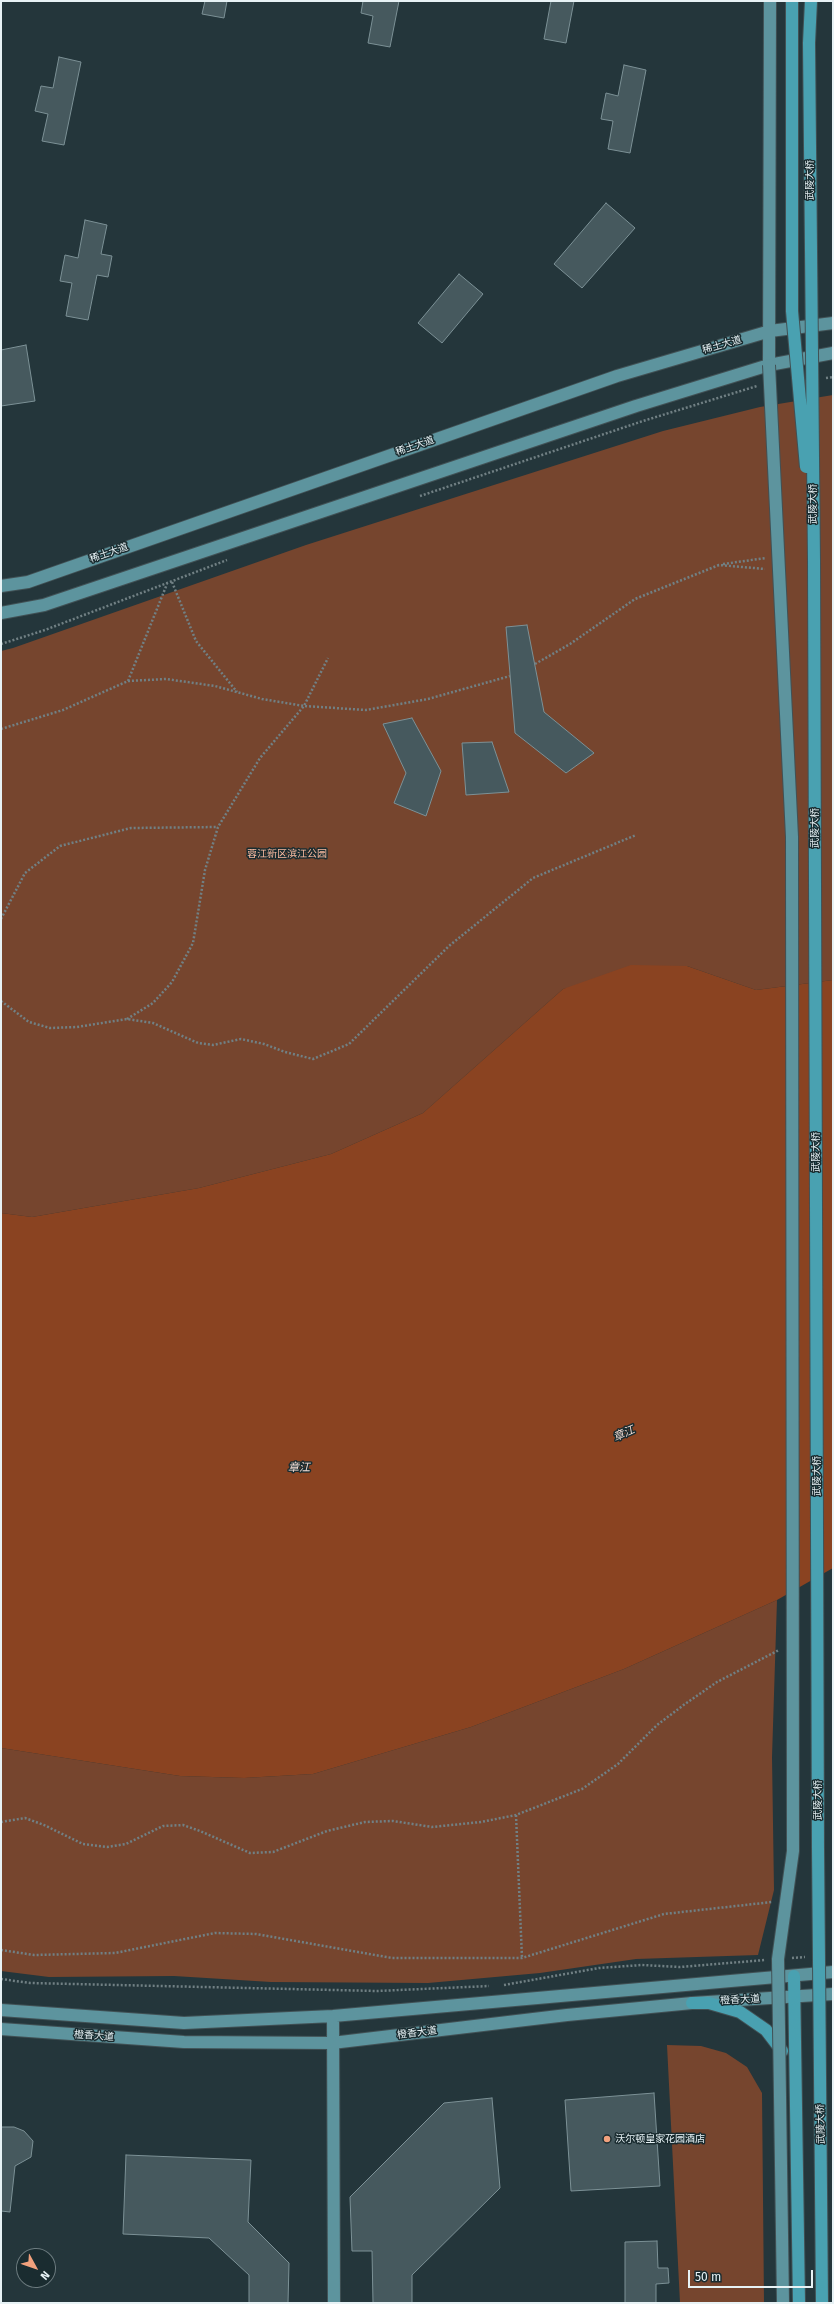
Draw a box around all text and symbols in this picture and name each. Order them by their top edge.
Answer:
street label: 武陵大桥 [804,160,816,200]
street label: 稀土大道 [701,334,743,356]
street label: 稀土大道 [394,434,436,458]
street label: 武陵大桥 [807,484,819,524]
street label: 稀土大道 [88,541,130,565]
street label: 武陵大桥 [809,808,821,848]
park label: 蓉江新区滨江公园 [247,848,327,860]
street label: 武陵大桥 [810,1132,822,1172]
water label: 章江 [611,1423,637,1445]
street label: 武陵大桥 [811,1456,823,1496]
water label: 章江 [288,1461,310,1475]
street label: 武陵大桥 [812,1780,824,1820]
street label: 橙香大道 [720,1993,760,2007]
street label: 橙香大道 [396,2025,438,2041]
street label: 橙香大道 [74,2029,114,2043]
street label: 武陵大桥 [815,2104,827,2144]
place label: 沃尔顿皇家花园酒店 [615,2133,705,2145]
marker: 沃尔顿皇家花园酒店 [602,2134,612,2144]
north arrow [16,2248,56,2288]
scale bar [690,2262,815,2288]
text: N [37,2268,52,2282]
text: 50 m [695,2270,721,2284]

